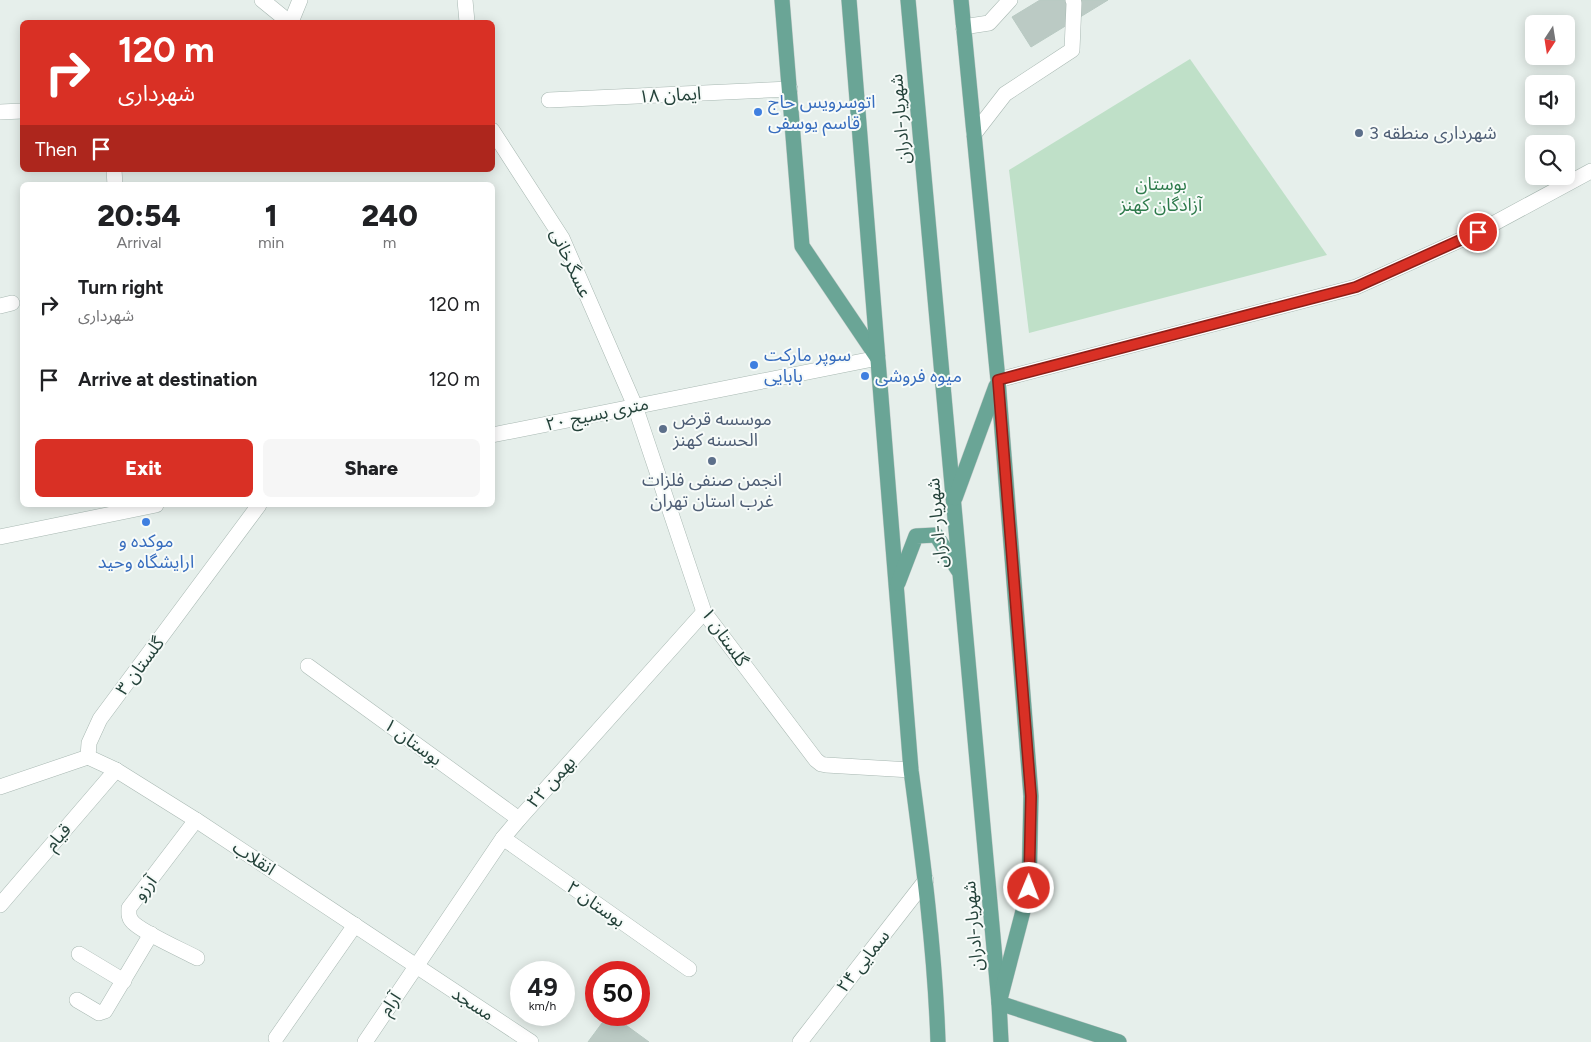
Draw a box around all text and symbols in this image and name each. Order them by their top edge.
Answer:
north arrow [1525,15,1575,65]
map controls [1525,15,1575,185]
text: 120 m [118,29,215,71]
icon: right [35,40,100,105]
street label: شهریار-ادران [885,73,915,165]
button: sound [1525,75,1575,125]
text: شهرداری [118,80,195,107]
street label: ایمان ۱۸ [638,82,702,108]
place label: اتوسرویس حاج قاسم یوسفی [768,91,875,136]
marker: اتوسرویس حاج قاسم یوسفی [752,106,764,118]
place label: شهرداری منطقه 3 [1369,122,1497,144]
marker: شهرداری منطقه 3 [1353,127,1365,139]
icon: arrive [87,135,115,163]
button: search [1525,135,1575,185]
text: Then [35,138,77,161]
park label: بوستان آزادگان کهنز [1119,173,1203,216]
text: 20:54 [97,197,181,234]
text: 1 [265,197,277,234]
text: 240 [361,197,418,234]
pin [1457,211,1499,253]
icon: arrive [1464,218,1492,246]
street label: عسگرخانی [545,225,597,301]
text: Arrival [116,233,162,252]
text: min [258,233,284,252]
text: m [383,233,396,252]
text: Turn right [78,276,164,299]
icon: right [35,291,63,319]
text: 120 m [428,293,480,316]
text: شهرداری [78,306,134,325]
place label: سوپر مارکت بابایی [764,344,851,387]
marker: سوپر مارکت بابایی [748,359,760,371]
place label: میوه فروشی [875,365,962,387]
icon: arrive [35,366,63,394]
text: Arrive at destination [78,368,257,391]
text: 120 m [428,368,480,391]
marker: میوه فروشی [859,370,871,382]
street label: ۲۰ متری بسیج [543,392,651,438]
place label: موسسه قرض الحسنه کهنز [672,408,772,451]
marker: موسسه قرض الحسنه کهنز [657,423,669,435]
button: Exit [35,439,253,497]
button: Share [263,439,480,497]
marker: انجمن صنفی فلزات غرب استان تهران [706,455,718,467]
place label: انجمن صنفی فلزات غرب استان تهران [642,469,782,512]
street label: شهریار-ادران [922,477,952,569]
marker: موکده و ارایشگاه وحید [140,516,152,528]
place label: موکده و ارایشگاه وحید [98,530,194,573]
street label: گلستان ۱ [697,603,754,671]
street label: گلستان ۳ [111,632,169,699]
street label: بوستان ۱ [380,714,446,770]
street label: ۲۲ بهمن [522,751,580,813]
street label: قیام [40,819,78,857]
street label: انقلاب [228,836,280,880]
position arrow [1002,861,1054,913]
street label: آرزو [129,871,162,905]
street label: بوستان ۲ [562,876,630,932]
street label: شهریار-ادران [958,880,988,972]
street label: سمایی ۲۴ [832,925,894,997]
speed limit sign: 50 [585,961,650,1026]
text: 49 [527,972,558,1002]
street label: مسجد [448,982,498,1026]
street label: آرام [374,988,409,1022]
text: km/h [529,999,556,1013]

